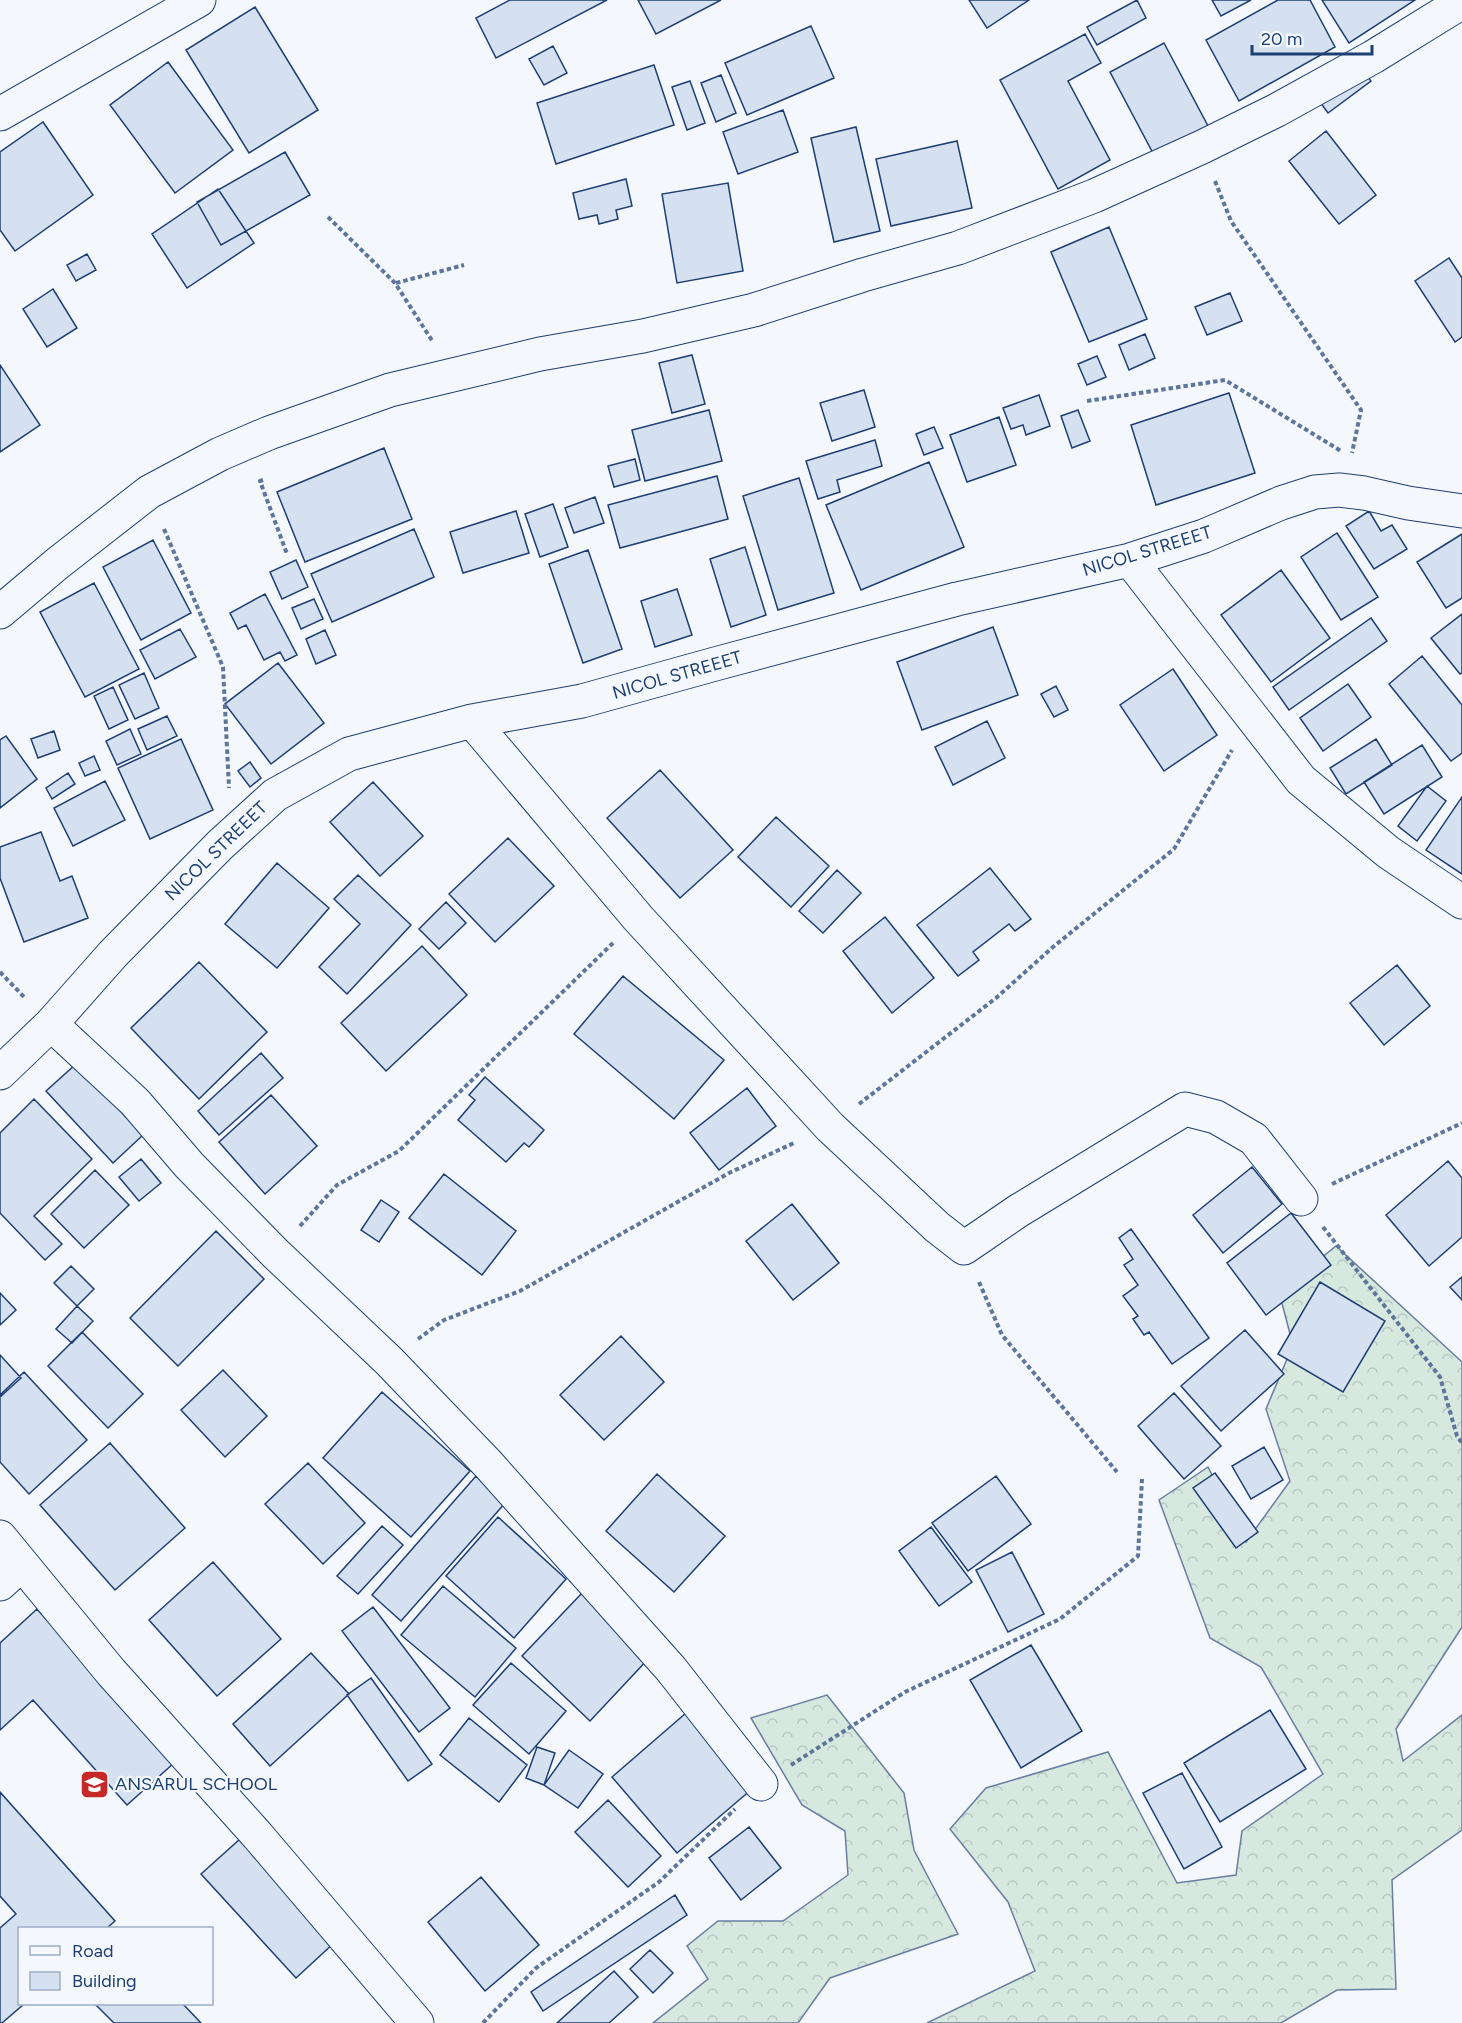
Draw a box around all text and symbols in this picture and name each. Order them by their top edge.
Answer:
scale bar [1252,18,1372,56]
text: 20 m [1261,28,1302,50]
street label: NICOL STREEET [1080,521,1214,581]
street label: NICOL STREEET [610,646,744,704]
street label: NICOL STREEET [160,797,272,905]
school or university icon: ANSARUL SCHOOL [78,1768,110,1800]
place label: ANSARUL SCHOOL [115,1773,278,1795]
legend [18,1927,213,2005]
text: Road [72,1940,113,1962]
text: Building [72,1970,137,1992]

